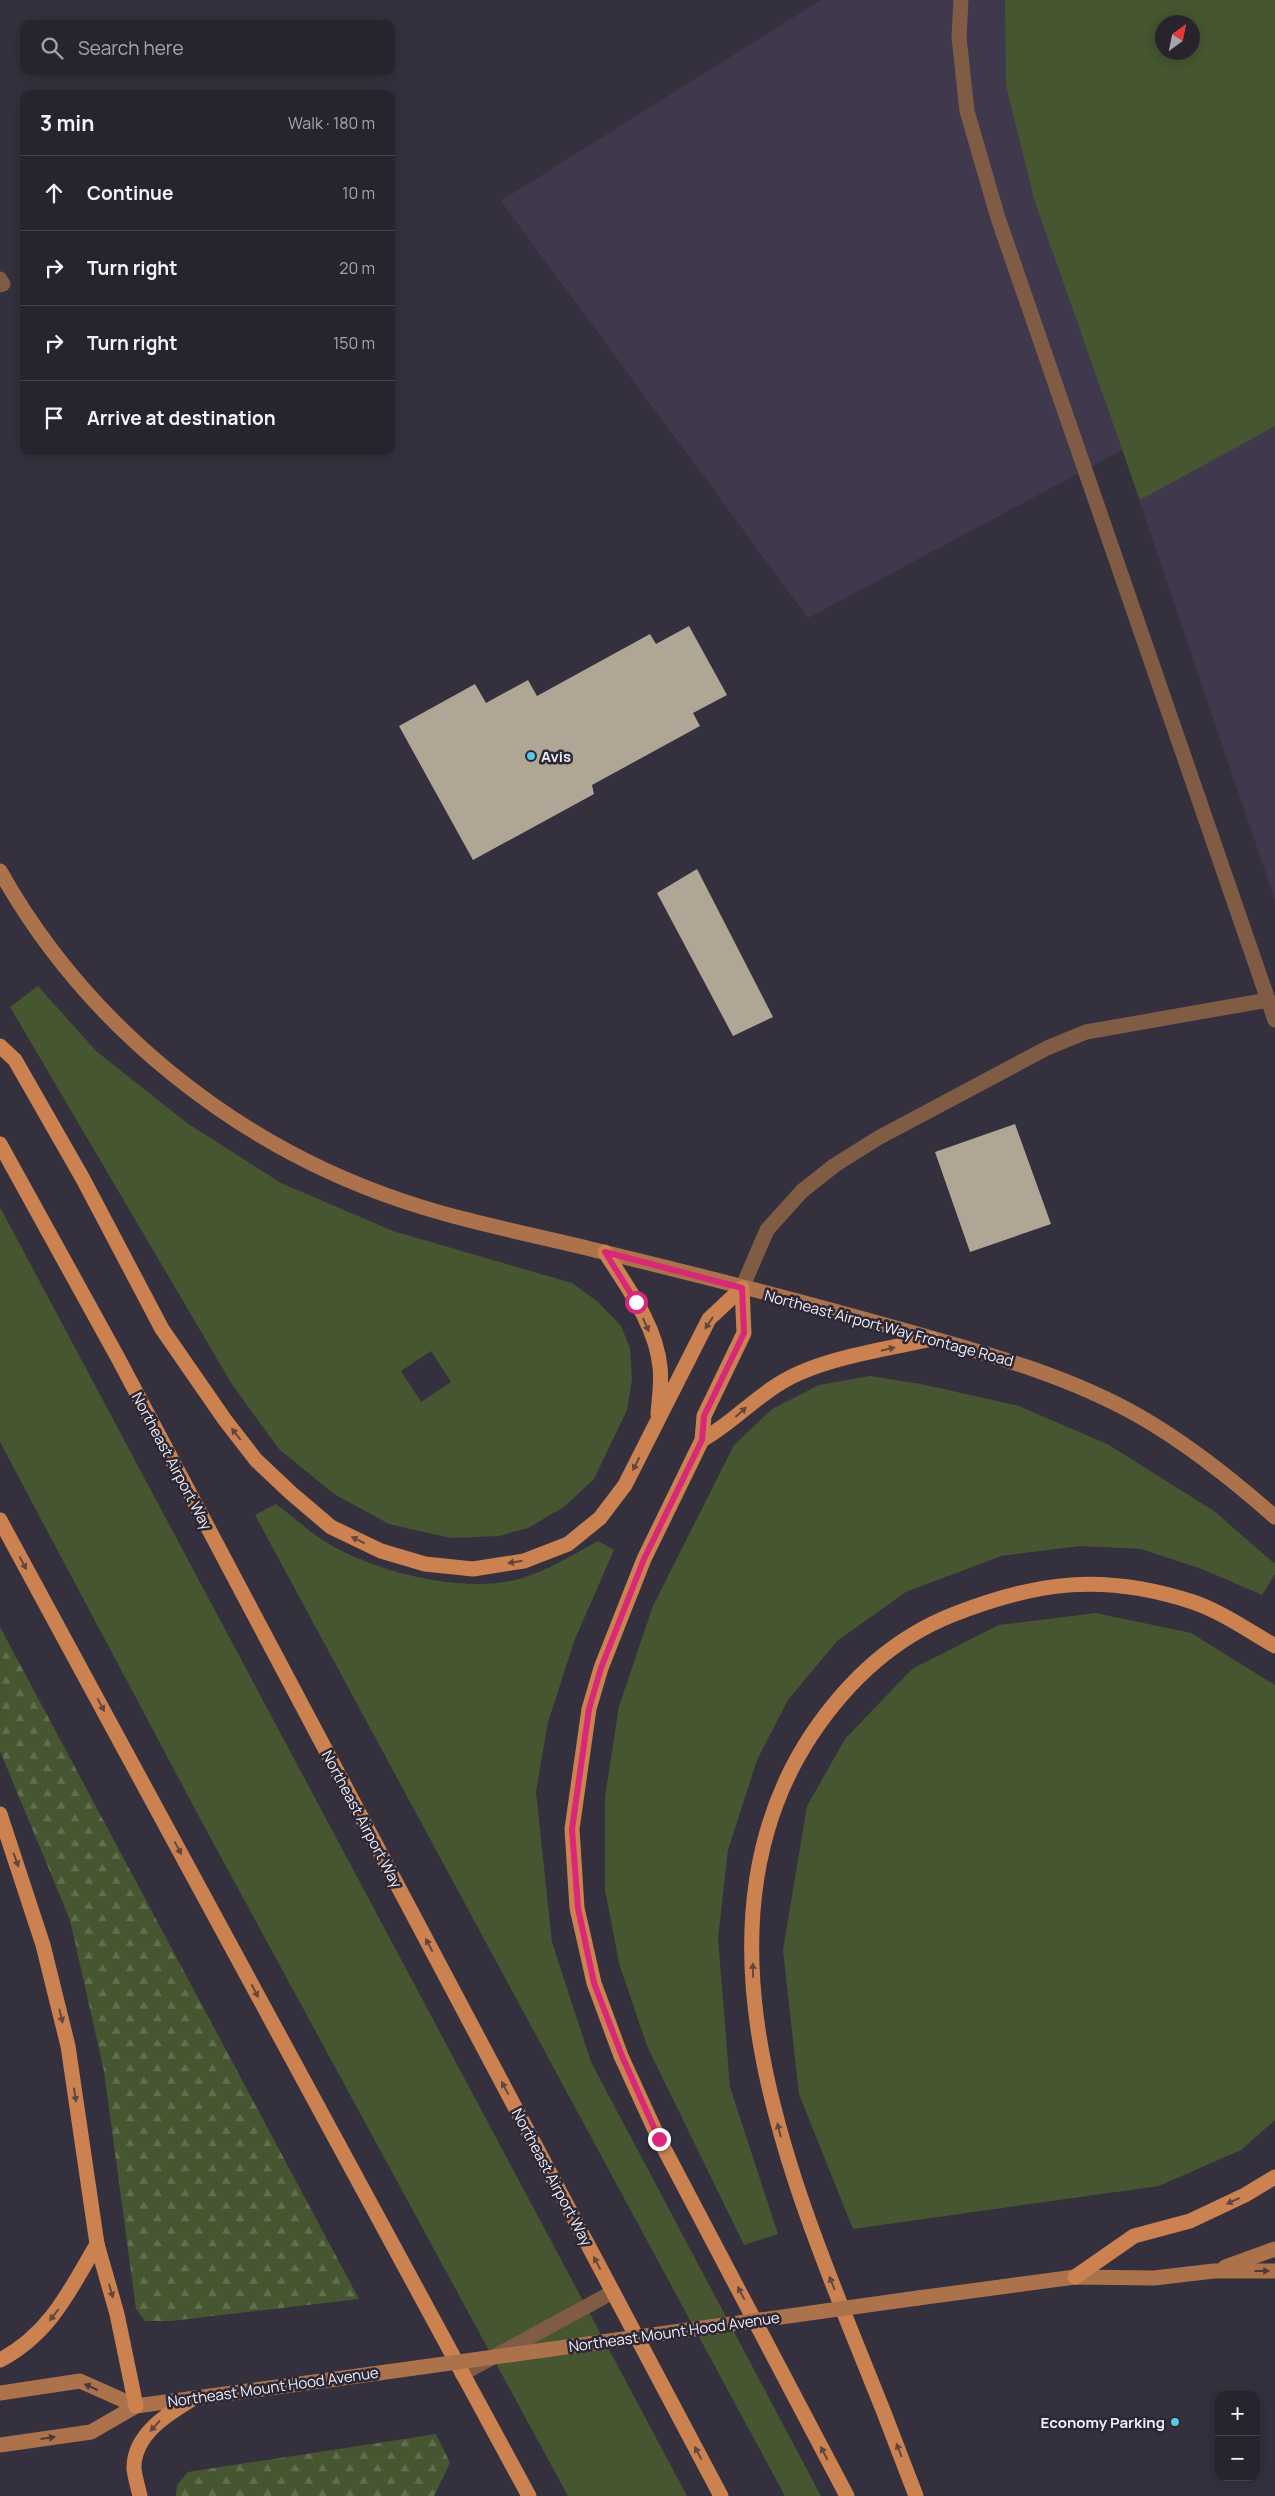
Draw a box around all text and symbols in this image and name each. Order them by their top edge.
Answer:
north arrow [1155,15,1200,60]
search box [20,20,395,75]
icon: search [38,34,66,62]
text: Search here [78,35,184,61]
text: 3 min [40,109,94,137]
text: Walk · 180 m [288,112,375,134]
icon: ahead [40,179,68,207]
text: Continue [87,180,173,206]
text: 10 m [342,182,375,204]
icon: right [40,254,68,282]
text: Turn right [87,255,177,281]
text: 20 m [339,257,375,279]
icon: right [40,329,68,357]
text: Turn right [87,330,177,356]
text: 150 m [333,332,375,354]
icon: arrive [40,404,68,432]
text: Arrive at destination [87,405,276,431]
place label: Avis [541,746,571,767]
marker: Avis [525,750,537,762]
street label: Northeast Airport Way Frontage Road [762,1285,1016,1371]
route start [625,1291,648,1314]
one-way arrow [704,1316,713,1330]
one-way arrow [643,1318,651,1332]
one-way arrow [881,1345,896,1353]
street label: Northeast Airport Way [127,1389,217,1534]
one-way arrow [734,1406,746,1418]
one-way arrow [231,1428,241,1441]
one-way arrow [632,1457,640,1471]
one-way arrow [351,1535,365,1543]
one-way arrow [19,1555,27,1570]
one-way arrow [507,1558,523,1566]
one-way arrow [96,1699,105,1712]
street label: Northeast Airport Way [317,1747,407,1892]
one-way arrow [174,1841,182,1856]
one-way arrow [12,1853,20,1868]
one-way arrow [425,1938,433,1952]
one-way arrow [749,1962,757,1978]
one-way arrow [251,1984,259,1999]
one-way arrow [57,2009,65,2024]
one-way arrow [501,2081,509,2096]
one-way arrow [71,2087,79,2103]
street label: Northeast Airport Way [507,2105,597,2250]
one-way arrow [774,2122,782,2137]
route end [648,2128,671,2151]
one-way arrow [1226,2197,1240,2205]
one-way arrow [593,2256,601,2270]
one-way arrow [1254,2267,1270,2275]
one-way arrow [828,2275,836,2290]
one-way arrow [107,2283,115,2298]
one-way arrow [737,2286,745,2301]
street label: Northeast Mount Hood Avenue [567,2307,781,2357]
one-way arrow [48,2308,59,2321]
street label: Northeast Mount Hood Avenue [166,2362,380,2412]
one-way arrow [84,2382,99,2390]
map controls [1215,2391,1260,2481]
button: + [1215,2391,1260,2436]
place label: Economy Parking [1041,2412,1165,2433]
marker: Economy Parking [1169,2416,1181,2428]
one-way arrow [149,2419,161,2431]
one-way arrow [41,2434,57,2442]
button: − [1215,2436,1260,2481]
one-way arrow [895,2443,902,2458]
one-way arrow [694,2446,702,2460]
one-way arrow [820,2446,829,2459]

